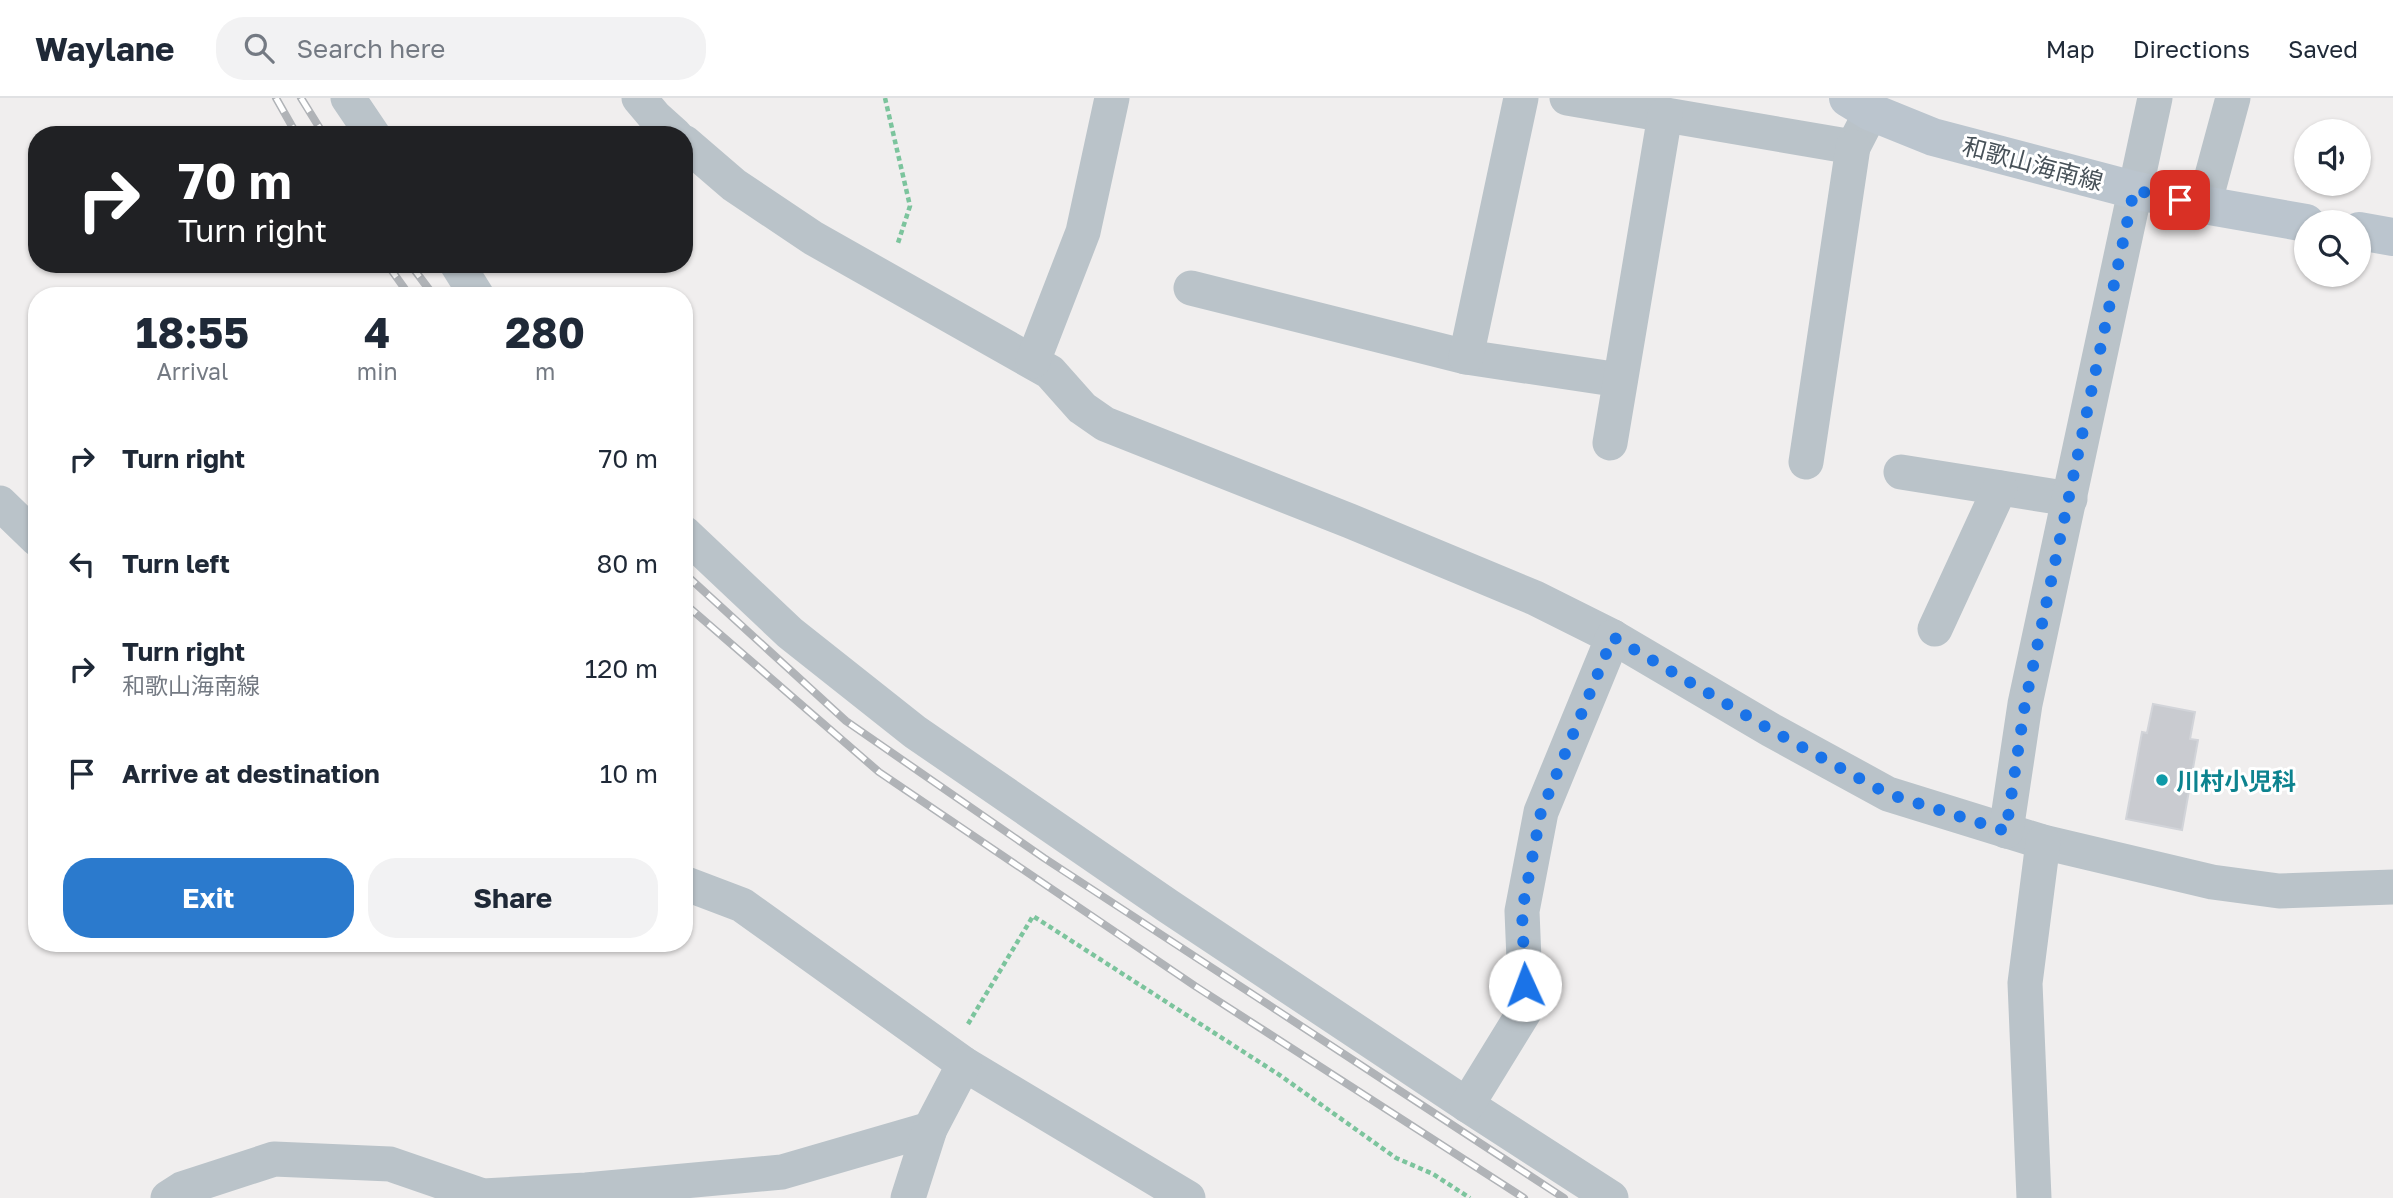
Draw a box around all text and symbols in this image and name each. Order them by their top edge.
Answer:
search box [216,17,706,80]
text: Waylane [35,29,174,68]
icon: search [240,29,278,67]
text: Search here [296,33,445,64]
text: Map [2046,34,2095,63]
text: Directions [2133,34,2250,63]
text: Saved [2288,34,2358,63]
map controls [2294,119,2371,287]
button: sound [2294,119,2371,196]
street label: 和歌山海南線 [1960,130,2106,196]
text: 70 m [178,151,292,210]
icon: right [63,154,154,245]
pin [2150,170,2210,230]
icon: arrive [2161,181,2199,219]
button: search [2294,210,2371,287]
text: Turn right [178,211,327,249]
text: 18:55 [136,307,249,357]
text: 4 [364,307,390,357]
text: 280 [505,307,585,357]
text: Arrival [156,357,228,385]
text: min [357,357,398,385]
text: m [535,357,555,385]
icon: right [63,440,101,478]
text: Turn right [122,443,245,474]
text: 70 m [599,443,658,474]
icon: left [63,545,101,583]
text: Turn left [122,548,230,579]
text: 80 m [597,548,658,579]
text: Turn right [122,636,245,667]
icon: right [63,650,101,688]
text: 120 m [585,653,658,684]
text: 和歌山海南線 [122,671,260,699]
icon: arrive [63,755,101,793]
text: Arrive at destination [122,758,380,789]
text: 10 m [600,758,658,789]
place label: 川村小児科 [2176,766,2296,795]
marker: 川村小児科 [2154,772,2170,788]
button: Exit [63,858,354,938]
button: Share [368,858,658,938]
position arrow [1488,948,1562,1022]

